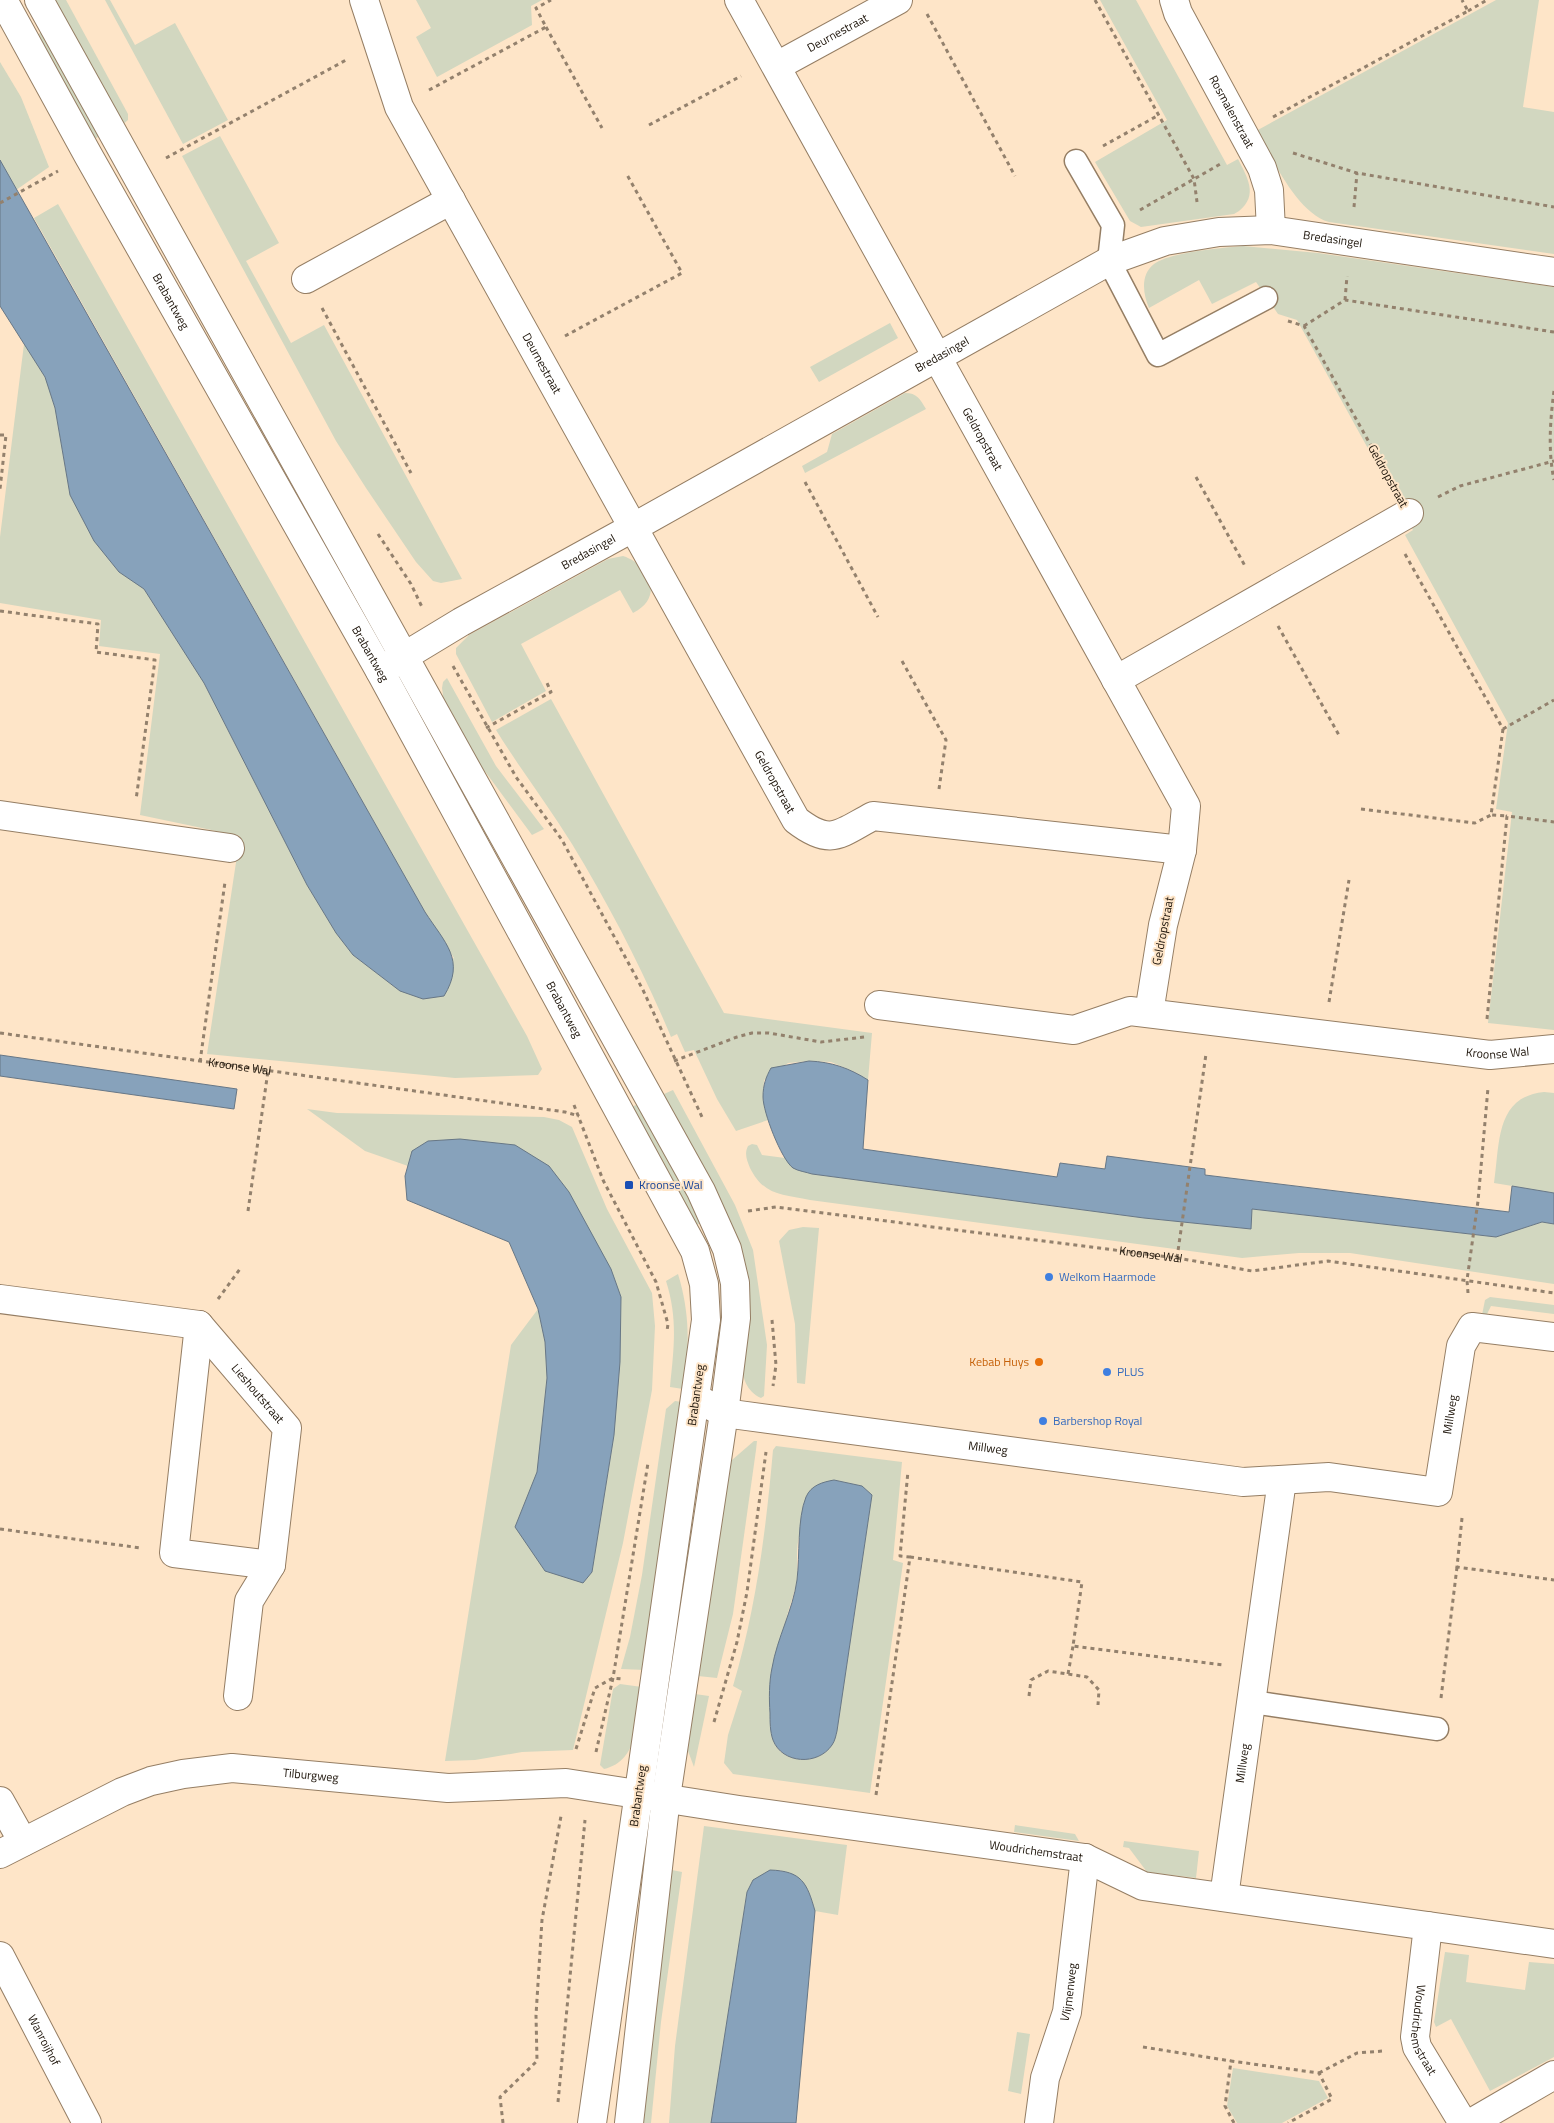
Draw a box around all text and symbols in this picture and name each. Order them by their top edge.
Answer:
street label: Deurnestraat [803,8,872,57]
street label: Rosmalenstraat [1204,72,1260,152]
street label: Bredasingel [1302,225,1364,252]
street label: Brabantweg [148,270,195,333]
street label: Deurnestraat [518,329,567,398]
street label: Bredasingel [911,331,972,377]
street label: Geldropstraat [958,404,1008,474]
street label: Geldropstraat [1363,441,1414,511]
street label: Bredasingel [557,529,619,574]
street label: Brabantweg [347,622,394,685]
street label: Geldropstraat [750,747,801,817]
street label: Geldropstraat [1147,894,1179,967]
street label: Brabantweg [541,978,587,1041]
street label: Kroonse Wal [1465,1041,1530,1064]
street label: Kroonse Wal [207,1052,273,1080]
place label: Kroonse Wal [639,1175,702,1194]
marker: Kroonse Wal [623,1179,635,1191]
street label: Kroonse Wal [1118,1241,1184,1268]
place label: Welkom Haarmode [1059,1267,1156,1286]
marker: Welkom Haarmode [1043,1271,1055,1283]
place label: Kebab Huys [969,1352,1029,1371]
marker: Kebab Huys [1033,1356,1045,1368]
street label: Lieshoutstraat [227,1359,290,1428]
place label: PLUS [1117,1362,1144,1381]
street label: Brabantweg [682,1363,709,1427]
marker: PLUS [1101,1366,1113,1378]
street label: Millweg [1437,1393,1462,1435]
place label: Barbershop Royal [1053,1411,1142,1430]
marker: Barbershop Royal [1037,1415,1049,1427]
street label: Millweg [967,1436,1009,1460]
street label: Millweg [1230,1742,1254,1784]
street label: Tilburgweg [282,1763,339,1787]
street label: Brabantweg [624,1764,651,1828]
street label: Woudrichemstraat [988,1835,1085,1867]
street label: Vlijmenweg [1055,1962,1082,2024]
street label: Woudrichemstraat [1406,1984,1442,2079]
street label: Wanroijhof [23,2011,66,2069]

